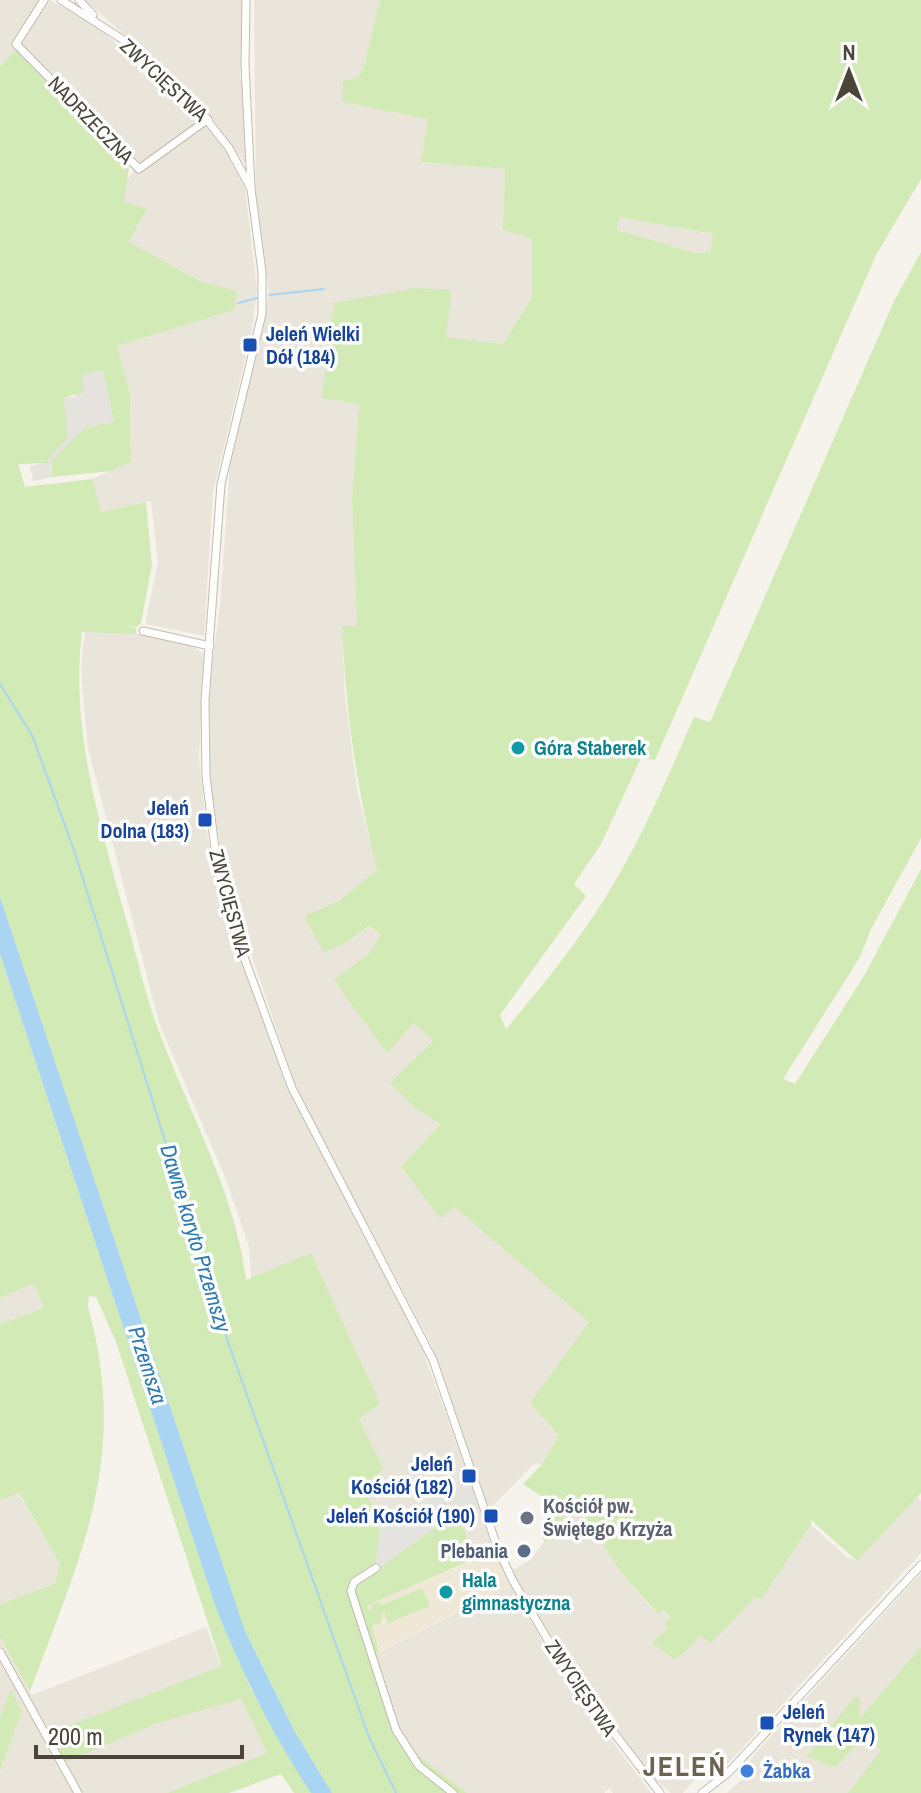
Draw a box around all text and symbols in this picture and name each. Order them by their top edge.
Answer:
street label: ZWYCIĘSTWA [115,32,214,127]
north arrow [809,32,889,112]
text: N [842,37,856,67]
street label: NADRZECZNA [43,70,140,169]
place label: Jeleń Wielki Dół (184) [266,320,360,370]
marker: Jeleń Wielki Dół (184) [241,336,259,354]
place label: Góra Staberek [534,734,647,761]
marker: Góra Staberek [509,739,527,757]
place label: Jeleń Dolna (183) [101,794,189,844]
marker: Jeleń Dolna (183) [196,811,214,829]
street label: ZWYCIĘSTWA [203,846,258,960]
water label: Dawne koryto Przemszy [153,1141,239,1336]
water label: Przemsza [121,1322,175,1408]
place label: Jeleń Kościół (182) [351,1450,453,1500]
marker: Jeleń Kościół (182) [460,1467,478,1485]
place label: Kościół pw. Świętego Krzyża [543,1492,672,1542]
place label: Jeleń Kościół (190) [326,1502,475,1529]
marker: Jeleń Kościół (190) [482,1507,500,1525]
marker: Kościół pw. Świętego Krzyża [518,1509,536,1527]
place label: Plebania [441,1537,508,1564]
marker: Plebania [515,1542,533,1560]
place label: Hala gimnastyczna [462,1566,570,1616]
marker: Hala gimnastyczna [437,1583,455,1601]
street label: ZWYCIĘSTWA [539,1634,624,1741]
place label: Jeleń Rynek (147) [783,1698,875,1748]
scale bar [36,1709,242,1759]
marker: Jeleń Rynek (147) [758,1714,776,1732]
text: 200 m [48,1720,103,1752]
district label: JELEŃ [643,1747,727,1785]
place label: Żabka [763,1757,810,1784]
marker: Żabka [738,1762,756,1780]

